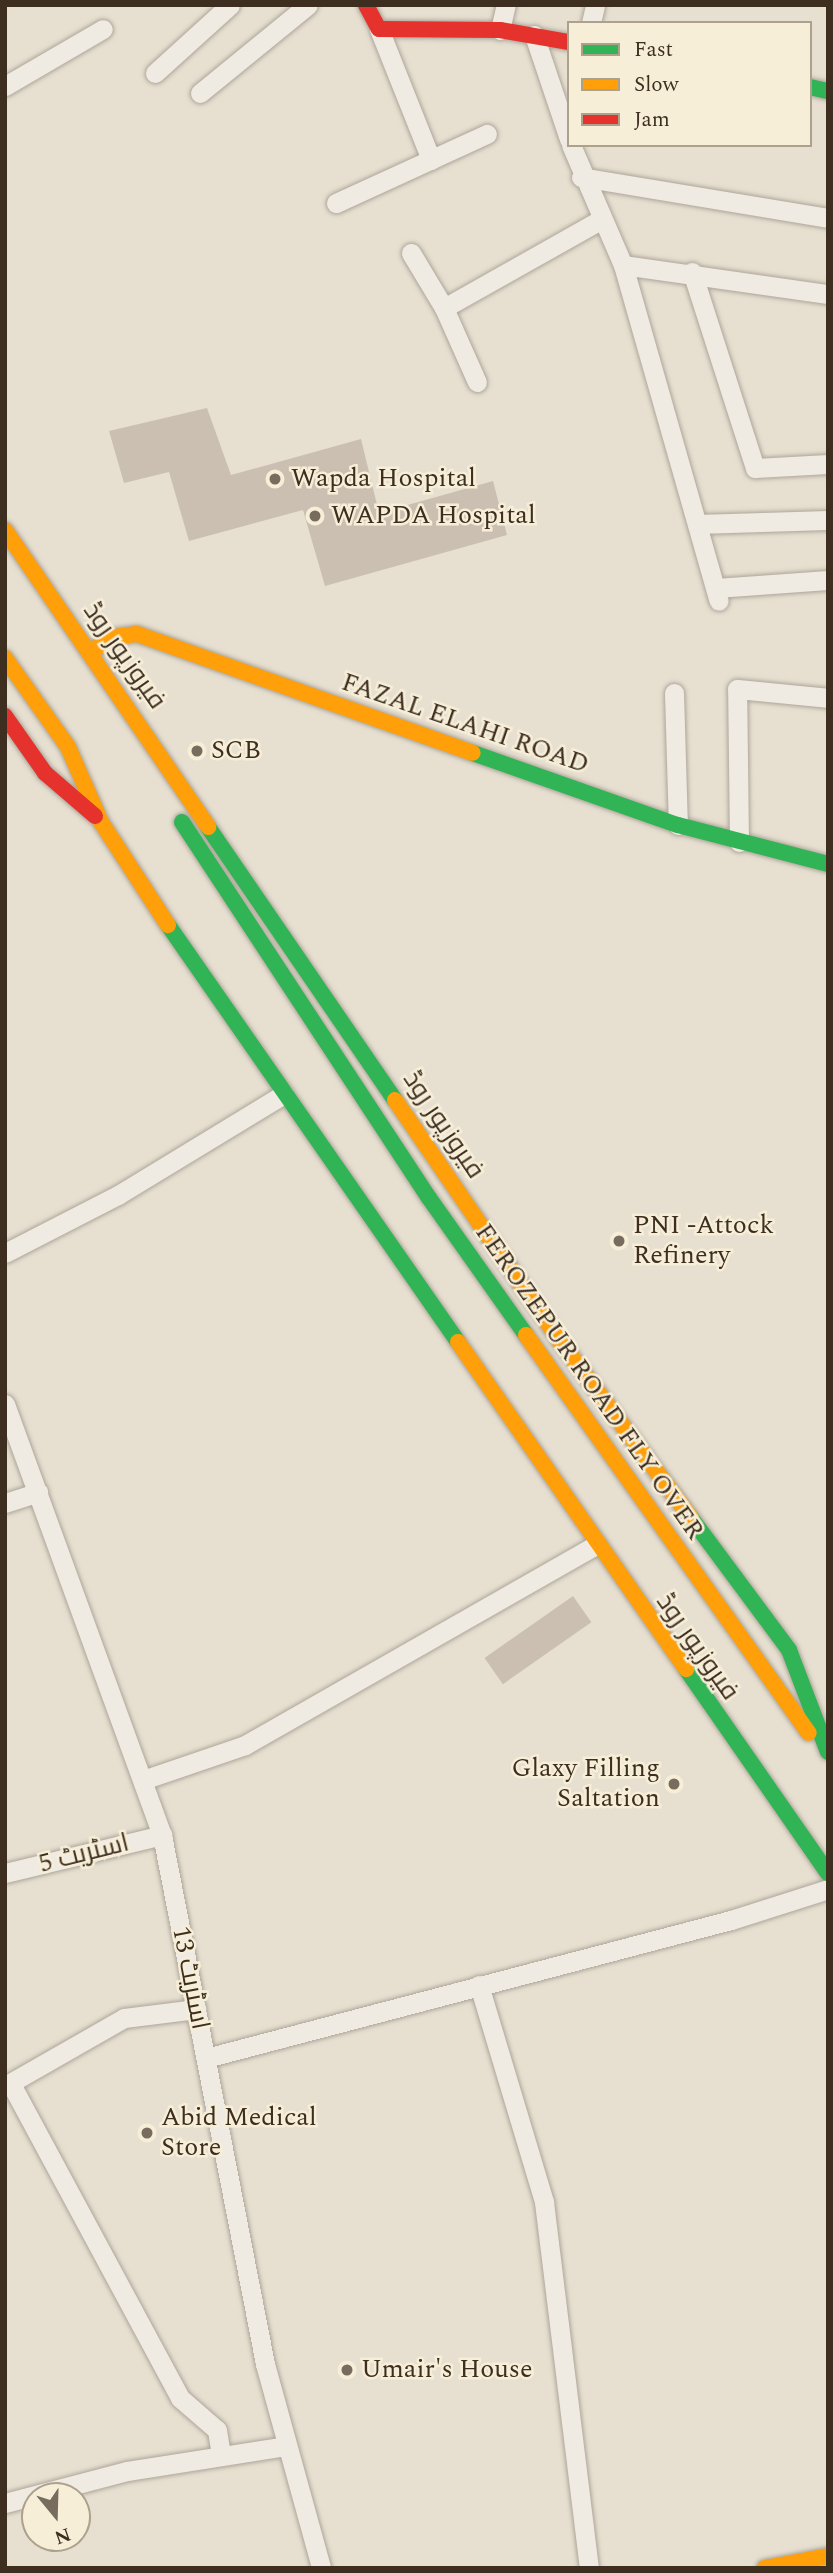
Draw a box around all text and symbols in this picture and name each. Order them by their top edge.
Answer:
legend [567,21,812,147]
text: Fast [634,34,673,66]
text: Slow [634,69,678,101]
text: Jam [634,104,670,136]
place label: Wapda Hospital [291,463,476,495]
marker: Wapda Hospital [265,469,285,489]
place label: WAPDA Hospital [331,500,536,532]
marker: WAPDA Hospital [305,506,325,526]
street label: فیروزپور روڈ [76,597,172,715]
street label: FAZAL ELAHI ROAD [337,667,593,781]
place label: SCB [211,735,261,767]
marker: SCB [189,743,205,759]
street label: فیروزپور روڈ [396,1065,490,1185]
place label: PNI -Attock Refinery [633,1210,774,1272]
street label: FEROZEPUR ROAD FLY OVER [468,1218,710,1546]
marker: PNI -Attock Refinery [611,1233,627,1249]
street label: فیروزپور روڈ [649,1588,745,1706]
place label: Glaxy Filling Saltation [511,1753,660,1814]
marker: Glaxy Filling Saltation [666,1776,682,1792]
street label: اسٹریٹ 5 [36,1828,132,1880]
street label: اسٹریٹ 13 [165,1924,215,2032]
place label: Abid Medical Store [161,2102,317,2164]
marker: Abid Medical Store [139,2125,155,2141]
place label: Umair's House [361,2354,533,2386]
marker: Umair's House [339,2362,355,2378]
north arrow [21,2482,91,2552]
text: N [50,2519,74,2552]

